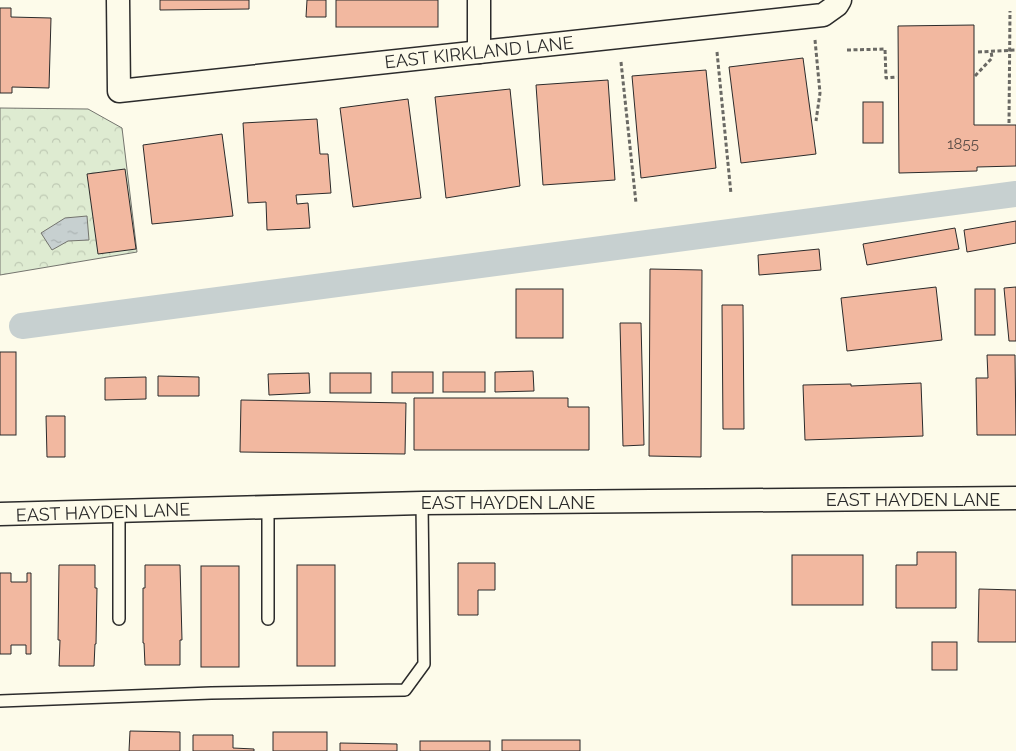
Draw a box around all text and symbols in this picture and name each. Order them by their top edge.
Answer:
street label: EAST KIRKLAND LANE [384,32,575,72]
house number: 1855 [947,135,979,153]
street label: EAST HAYDEN LANE [826,489,1000,510]
street label: EAST HAYDEN LANE [421,492,595,513]
street label: EAST HAYDEN LANE [15,498,191,526]

